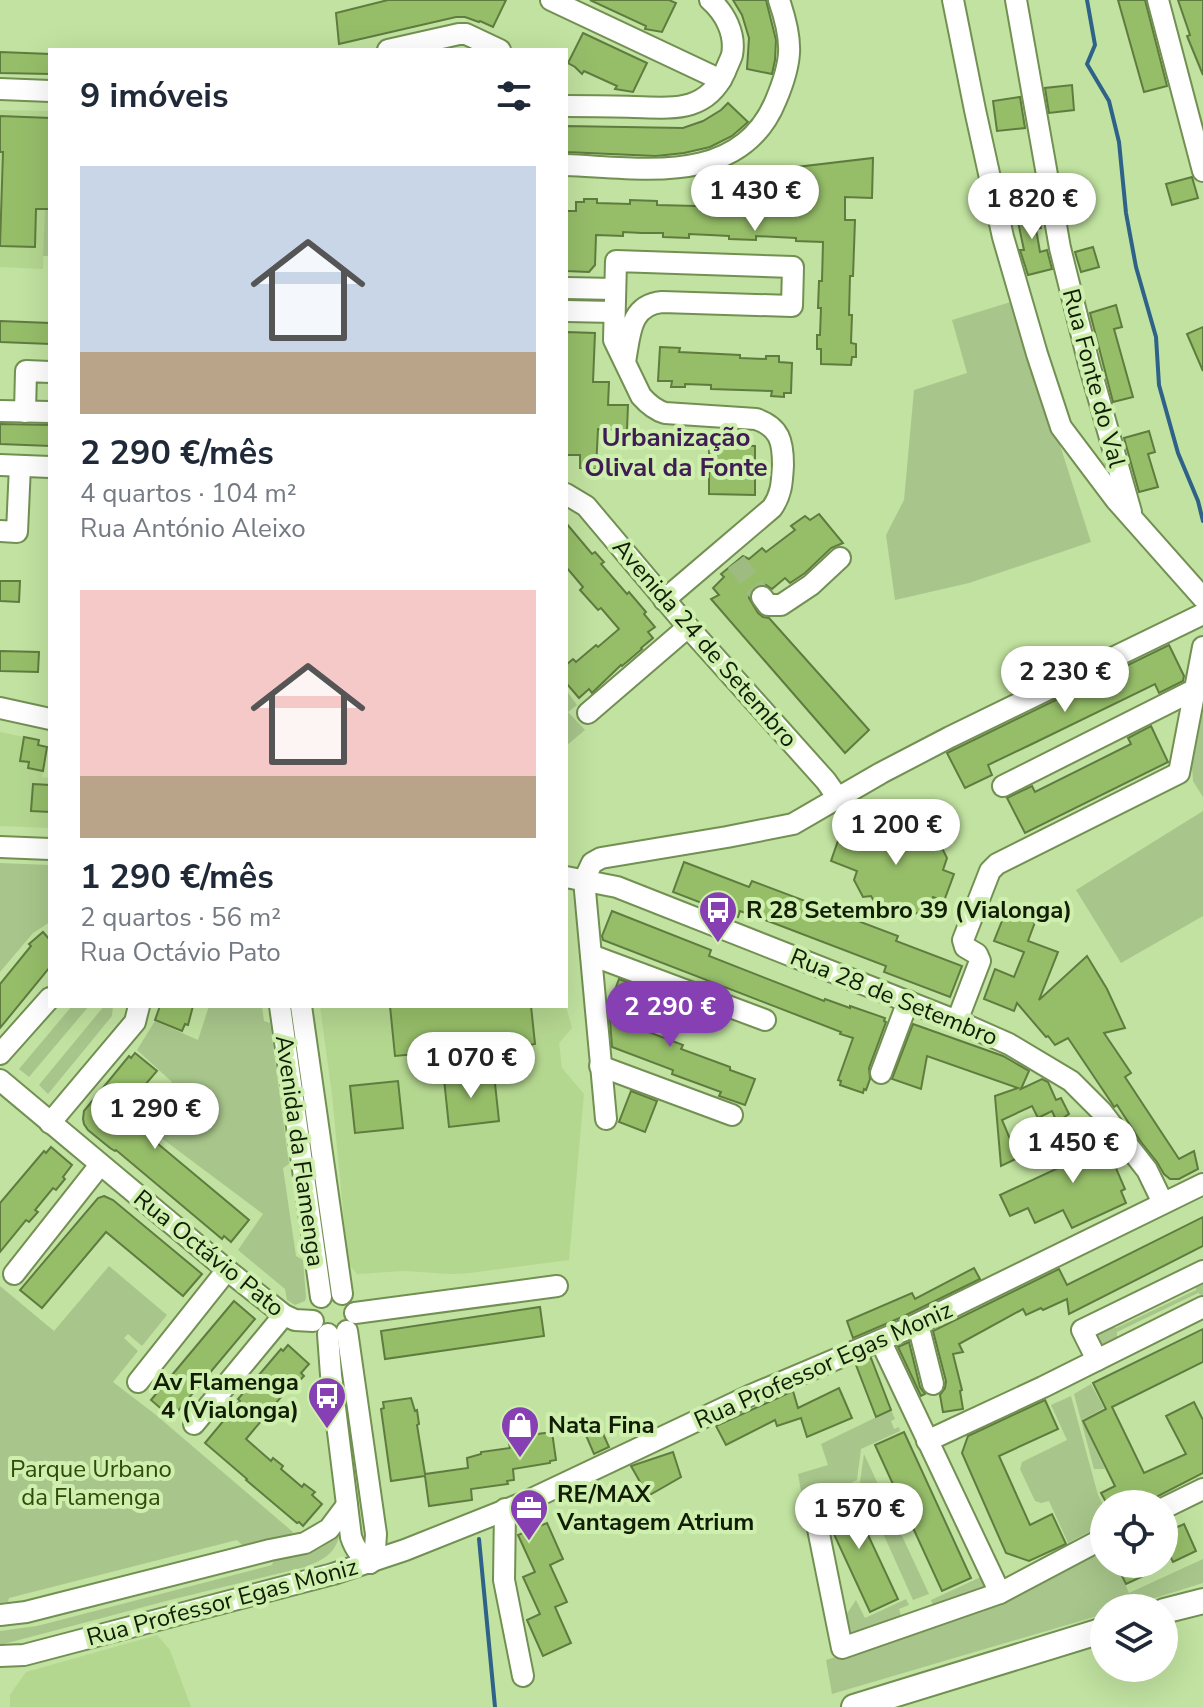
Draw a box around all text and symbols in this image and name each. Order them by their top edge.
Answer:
text: 9 imóveis [80,73,229,119]
icon: filters [492,74,536,118]
pin: 1 430 € [681,165,829,233]
text: 1 430 € [709,173,801,208]
pin: 1 820 € [958,173,1106,241]
text: 1 820 € [986,181,1078,216]
icon: home [236,218,380,362]
street label: Rua Fonte do Val [1055,285,1133,471]
district label: Urbanização Olival da Fonte [584,420,768,485]
text: 2 290 €/mês [80,430,274,476]
text: 4 quartos · 104 m² [80,476,297,511]
text: Rua António Aleixo [80,511,306,546]
street label: Avenida 24 de Setembro [605,532,805,754]
icon: home [236,642,380,786]
pin: 2 230 € [991,646,1139,714]
text: 2 230 € [1019,654,1111,689]
pin: 1 200 € [822,799,970,867]
text: 1 200 € [850,807,942,842]
text: 1 290 €/mês [80,854,274,900]
bus stop icon: R 28 Setembro 39 (Vialonga) [697,889,739,944]
place label: R 28 Setembro 39 (Vialonga) [746,894,1072,926]
text: 2 quartos · 56 m² [80,900,281,935]
text: Rua Octávio Pato [80,935,281,970]
street label: Rua 28 de Setembro [785,941,1003,1053]
pin: 2 290 € [596,981,744,1049]
text: 2 290 € [624,989,716,1024]
pin: 1 070 € [397,1032,545,1100]
street label: Avenida da Flamenga [268,1033,332,1269]
text: 1 070 € [425,1040,517,1075]
pin: 1 290 € [81,1083,229,1151]
text: 1 290 € [109,1091,201,1126]
pin: 1 450 € [999,1117,1147,1185]
text: 1 450 € [1027,1125,1119,1160]
street label: Rua Octávio Pato [127,1182,291,1324]
street label: Rua Professor Egas Moniz [689,1294,957,1436]
place label: Av Flamenga 4 (Vialonga) [153,1366,299,1426]
bus stop icon: Av Flamenga 4 (Vialonga) [306,1375,348,1430]
shop icon: Nata Fina [499,1404,541,1459]
place label: Nata Fina [548,1409,655,1441]
park label: Parque Urbano da Flamenga [10,1453,172,1513]
place label: RE/MAX Vantagem Atrium [556,1478,754,1538]
pin: 1 570 € [785,1483,933,1551]
office icon: RE/MAX Vantagem Atrium [508,1487,550,1542]
map controls [1090,1490,1178,1682]
button: locate [1090,1490,1178,1578]
text: 1 570 € [813,1491,905,1526]
street label: Rua Professor Egas Moniz [83,1550,361,1654]
button: layers [1090,1594,1178,1682]

